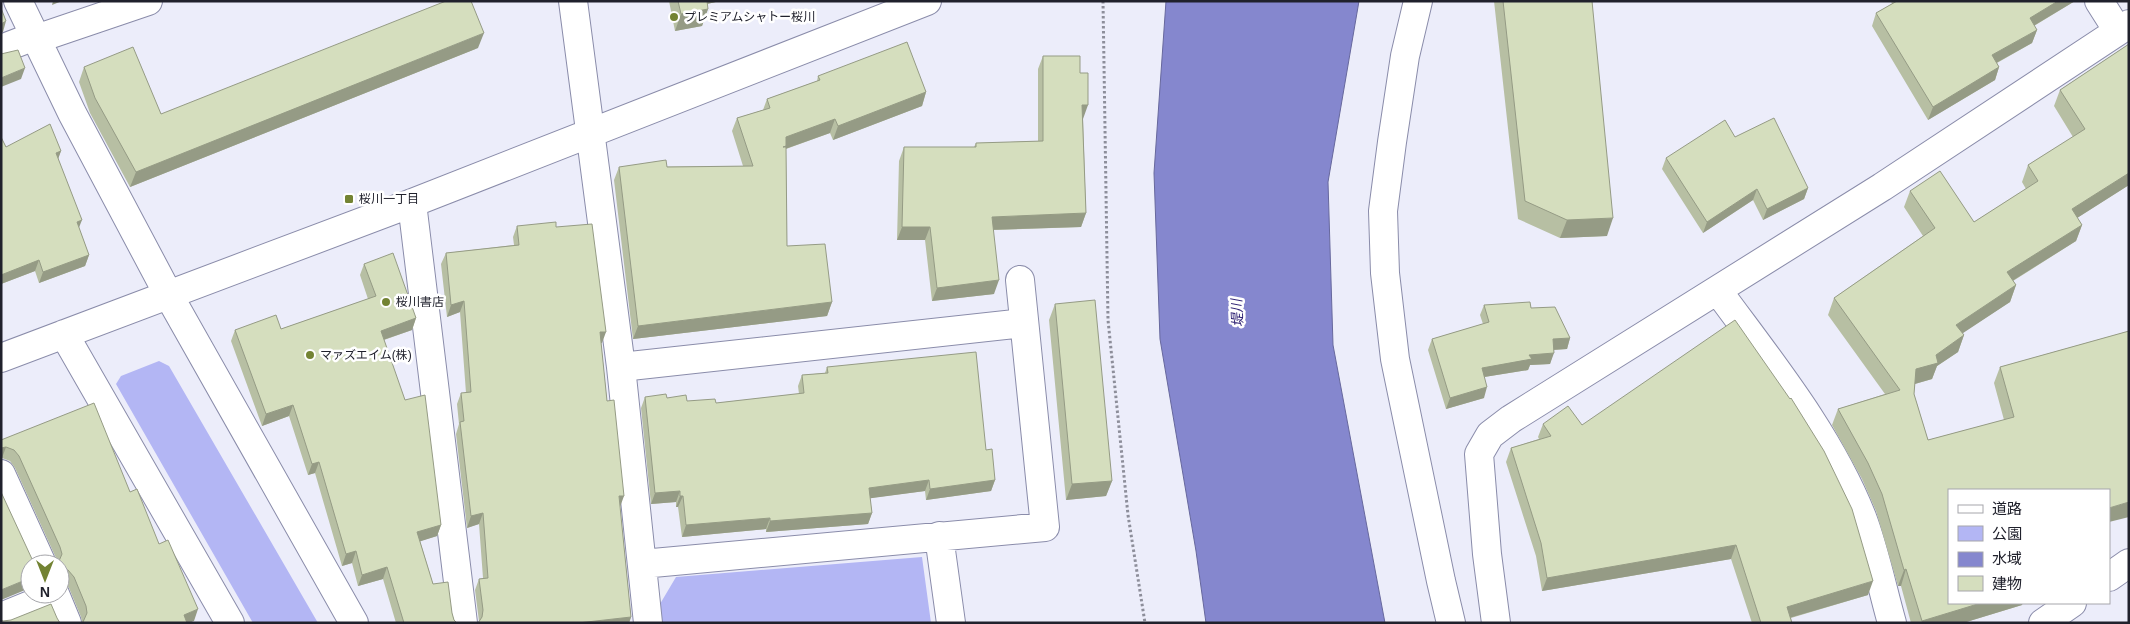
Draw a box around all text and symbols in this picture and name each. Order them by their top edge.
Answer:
place label: プレミアムシャトー桜川 [684,10,815,24]
marker: プレミアムシャトー桜川 [668,11,680,23]
place label: 桜川一丁目 [359,192,419,206]
marker: 桜川一丁目 [343,193,355,205]
place label: 桜川書店 [396,295,444,309]
marker: 桜川書店 [380,296,392,308]
water label: 堤川 [1228,297,1246,327]
place label: マァズエイム(株) [320,348,412,362]
marker: マァズエイム(株) [304,349,316,361]
legend [1948,489,2110,604]
text: 道路 [1992,500,2022,517]
text: 公園 [1992,525,2022,542]
text: 水域 [1992,550,2022,567]
north arrow [20,554,70,604]
text: 建物 [1992,575,2022,592]
text: N [40,584,50,600]

